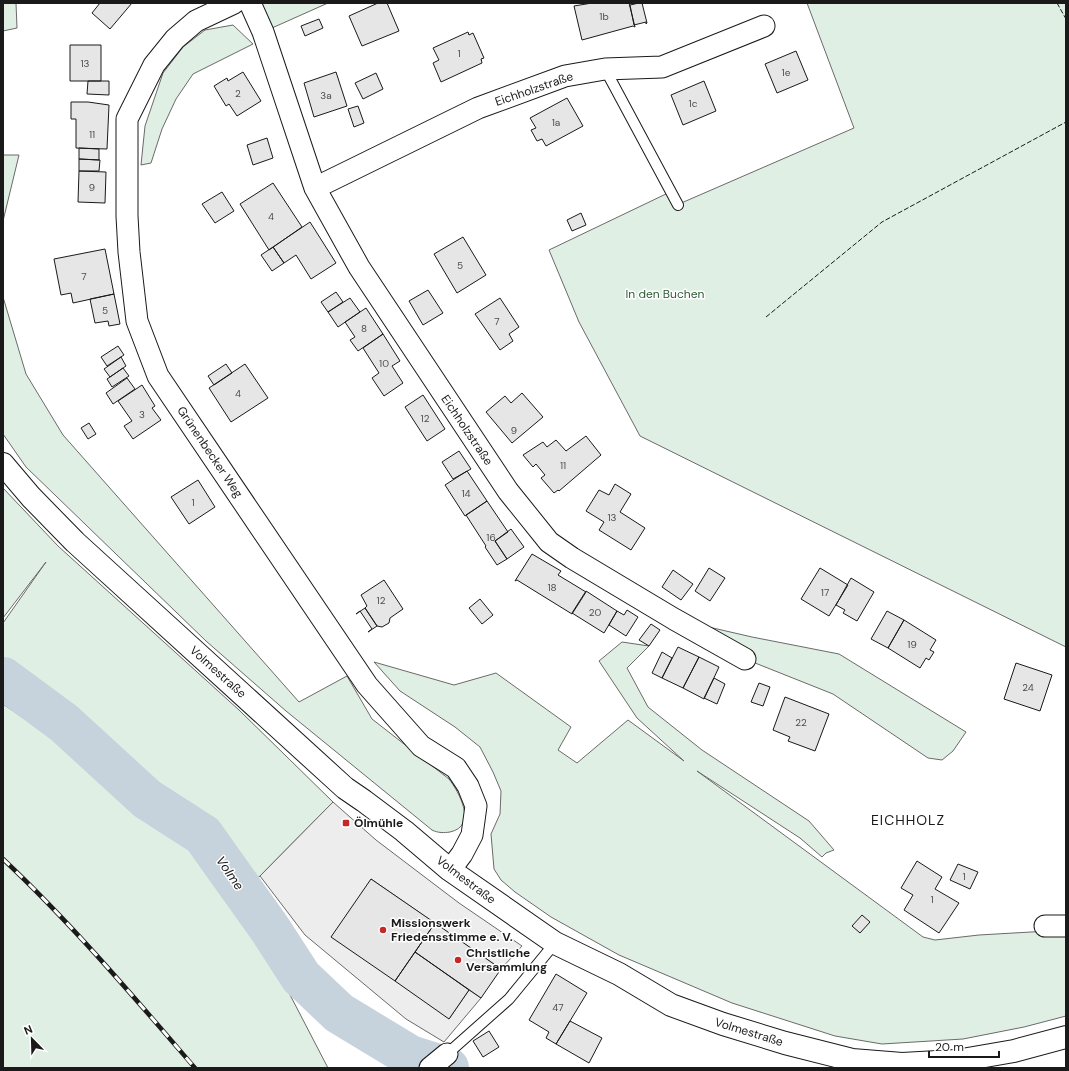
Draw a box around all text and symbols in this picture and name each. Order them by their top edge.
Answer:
house number: 1b [599,10,609,23]
house number: 1 [457,47,461,60]
house number: 13 [80,57,90,70]
house number: 1e [782,66,791,79]
street label: Eichholzstraße [493,68,575,110]
house number: 2 [235,87,241,100]
house number: 3a [320,89,332,102]
house number: 1c [689,97,698,110]
house number: 1a [552,116,560,129]
house number: 11 [89,128,95,141]
house number: 9 [89,181,95,194]
house number: 4 [268,210,274,223]
house number: 5 [457,259,463,272]
house number: 7 [81,270,87,283]
park label: In den Buchen [626,286,705,302]
house number: 5 [102,304,108,317]
house number: 7 [494,315,500,328]
house number: 8 [361,322,367,335]
house number: 10 [379,357,389,370]
house number: 4 [235,387,241,400]
street label: Eichholzstraße [438,392,497,468]
street label: Grünenbecker Weg [174,403,247,501]
house number: 3 [139,408,145,421]
house number: 12 [421,412,430,425]
house number: 9 [511,424,517,437]
house number: 11 [560,459,566,472]
house number: 14 [461,487,471,500]
house number: 1 [191,496,195,509]
house number: 13 [607,511,617,524]
house number: 16 [486,531,496,544]
house number: 18 [547,581,557,594]
house number: 17 [821,586,829,599]
house number: 12 [377,594,386,607]
house number: 20 [589,606,601,619]
house number: 19 [907,638,917,651]
street label: Volmestraße [186,642,250,702]
house number: 24 [1022,681,1034,694]
house number: 22 [795,716,807,729]
district label: EICHHOLZ [871,811,945,829]
place label: Ölmühle [354,815,403,831]
marker: Ölmühle [341,818,351,828]
street label: Volmestraße [433,852,499,908]
water label: Volme [212,853,248,893]
house number: 1 [962,870,966,883]
house number: 1 [930,893,934,906]
place label: Missionswerk Friedensstimme e. V. [391,915,513,945]
marker: Missionswerk Friedensstimme e. V. [378,925,388,935]
place label: Christliche Versammlung [466,945,547,975]
marker: Christliche Versammlung [453,955,463,965]
house number: 47 [552,1001,564,1014]
street label: Volmestraße [713,1014,785,1050]
north arrow [12,1019,52,1059]
text: N [22,1022,35,1038]
scale bar [929,1033,999,1059]
text: 20 m [935,1039,964,1055]

